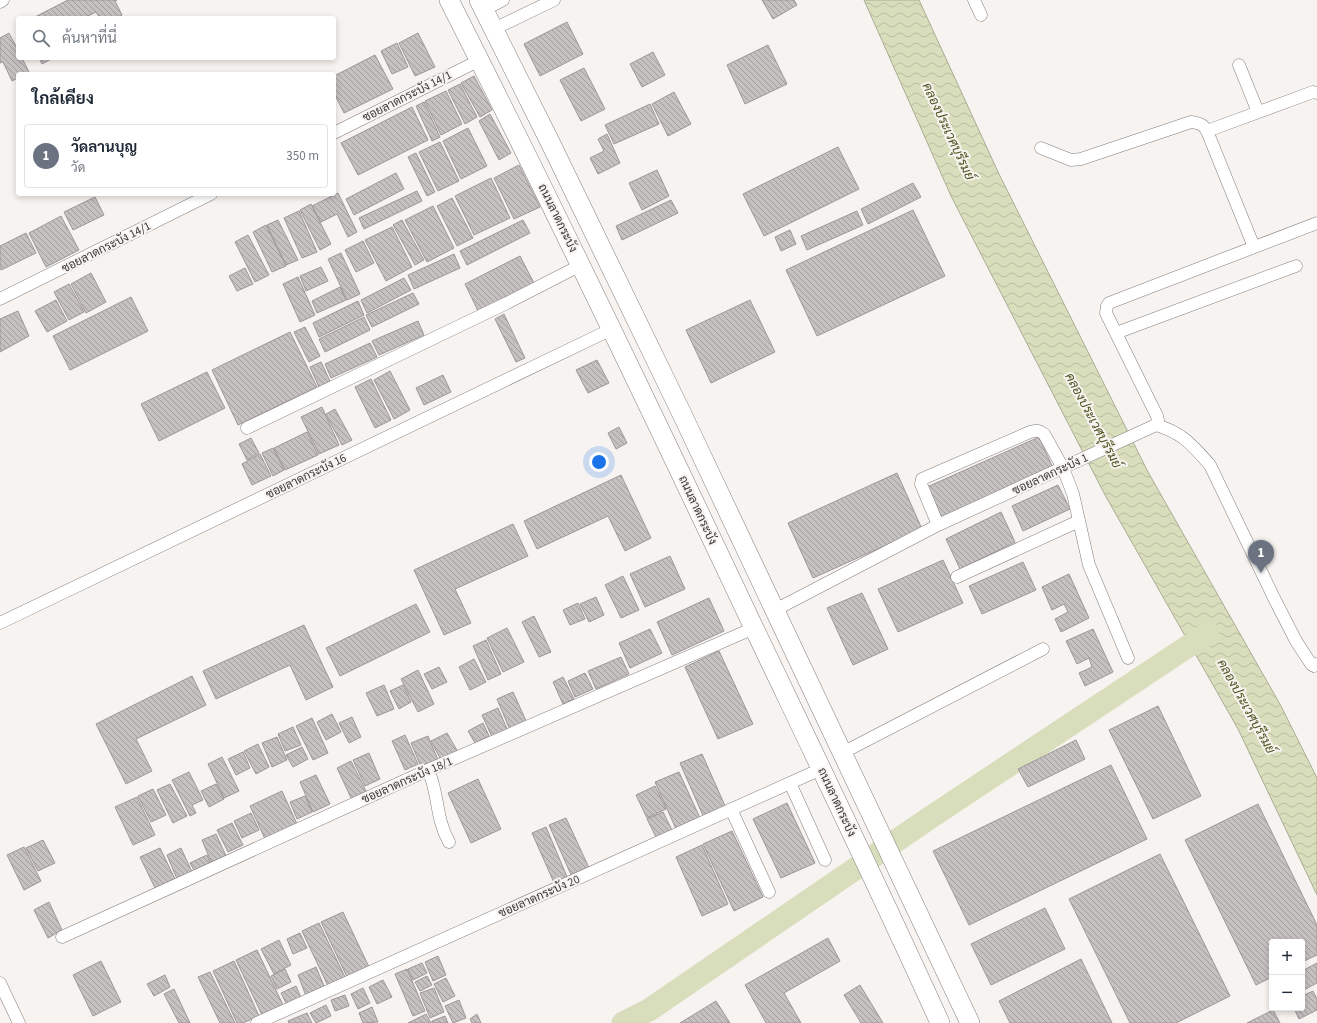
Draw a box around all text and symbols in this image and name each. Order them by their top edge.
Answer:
search box [16,16,336,60]
icon: search [30,27,52,49]
text: ค้นหาที่นี่ [62,28,117,49]
street label: ซอยลาดกระบัง 14/1 [360,67,455,126]
water label: คลองประเวศบุรีรมย์ [918,79,980,185]
text: ใกล้เคียง [32,87,94,111]
text: วัดลานบุญ [71,137,137,158]
text: 1 [43,147,49,165]
text: 350 m [286,147,319,165]
text: วัด [71,159,85,177]
street label: ถนนลาดกระบัง [534,181,582,255]
street label: ซอยลาดกระบัง 14/1 [59,218,154,277]
water label: คลองประเวศบุรีรมย์ [1060,369,1128,473]
street label: ซอยลาดกระบัง 1 [1010,449,1091,499]
street label: ซอยลาดกระบัง 16 [263,450,349,503]
your location [589,452,609,472]
street label: ถนนลาดกระบัง [674,473,721,548]
pin: 1 [1248,540,1274,573]
water label: คลองประเวศบุรีรมย์ [1213,655,1281,759]
street label: ซอยลาดกระบัง 18/1 [359,753,455,808]
street label: ถนนลาดกระบัง [813,765,860,840]
street label: ซอยลาดกระบัง 20 [496,871,583,922]
map controls [1269,939,1305,1011]
button: + [1269,939,1305,975]
button: − [1269,975,1305,1011]

